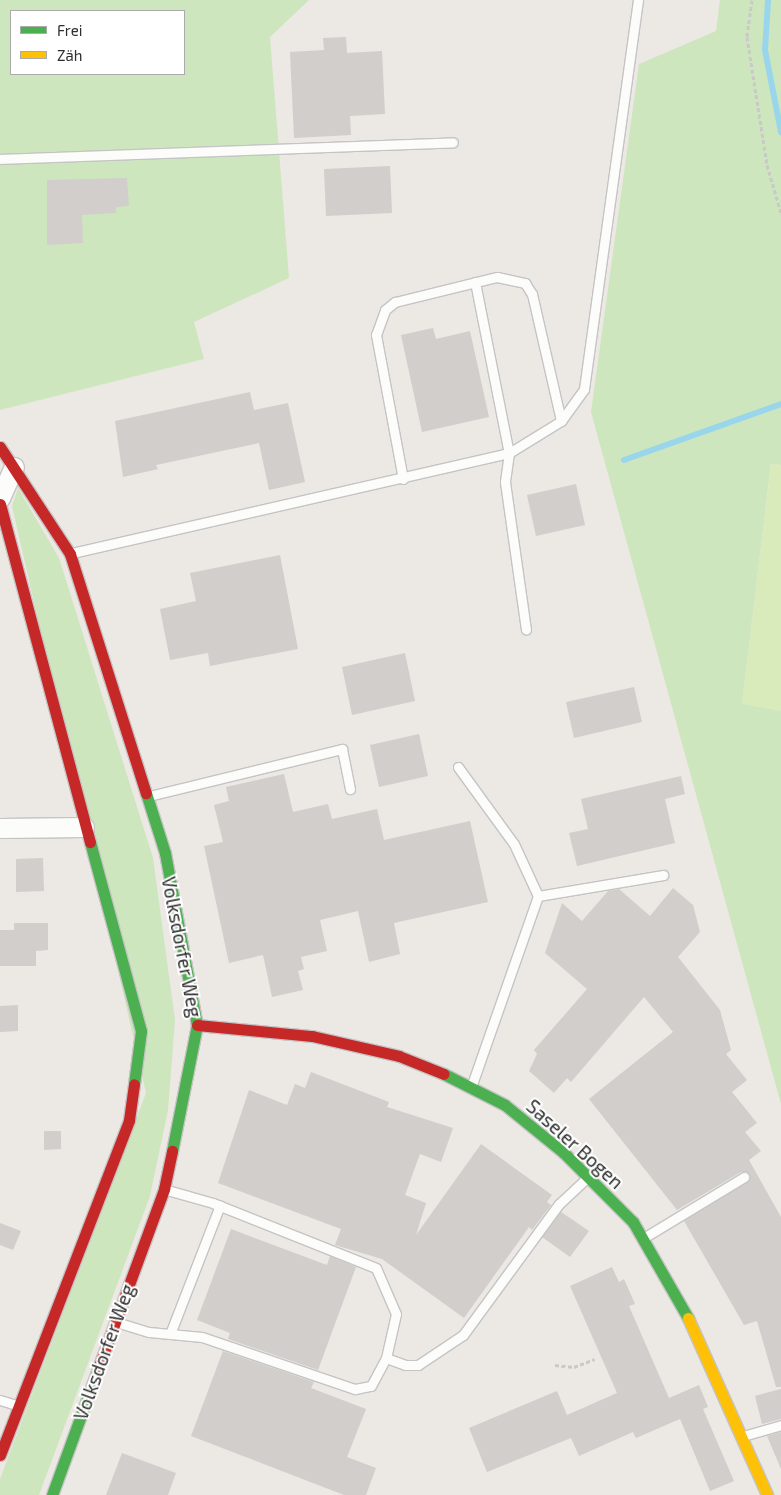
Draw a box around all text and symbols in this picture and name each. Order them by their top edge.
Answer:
legend [10,10,185,75]
text: Frei [57,21,82,39]
text: Zäh [57,46,82,64]
street label: Volksdorfer Weg [157,874,207,1020]
street label: Saseler Bogen [522,1094,628,1194]
street label: Volksdorfer Weg [69,1281,139,1423]

